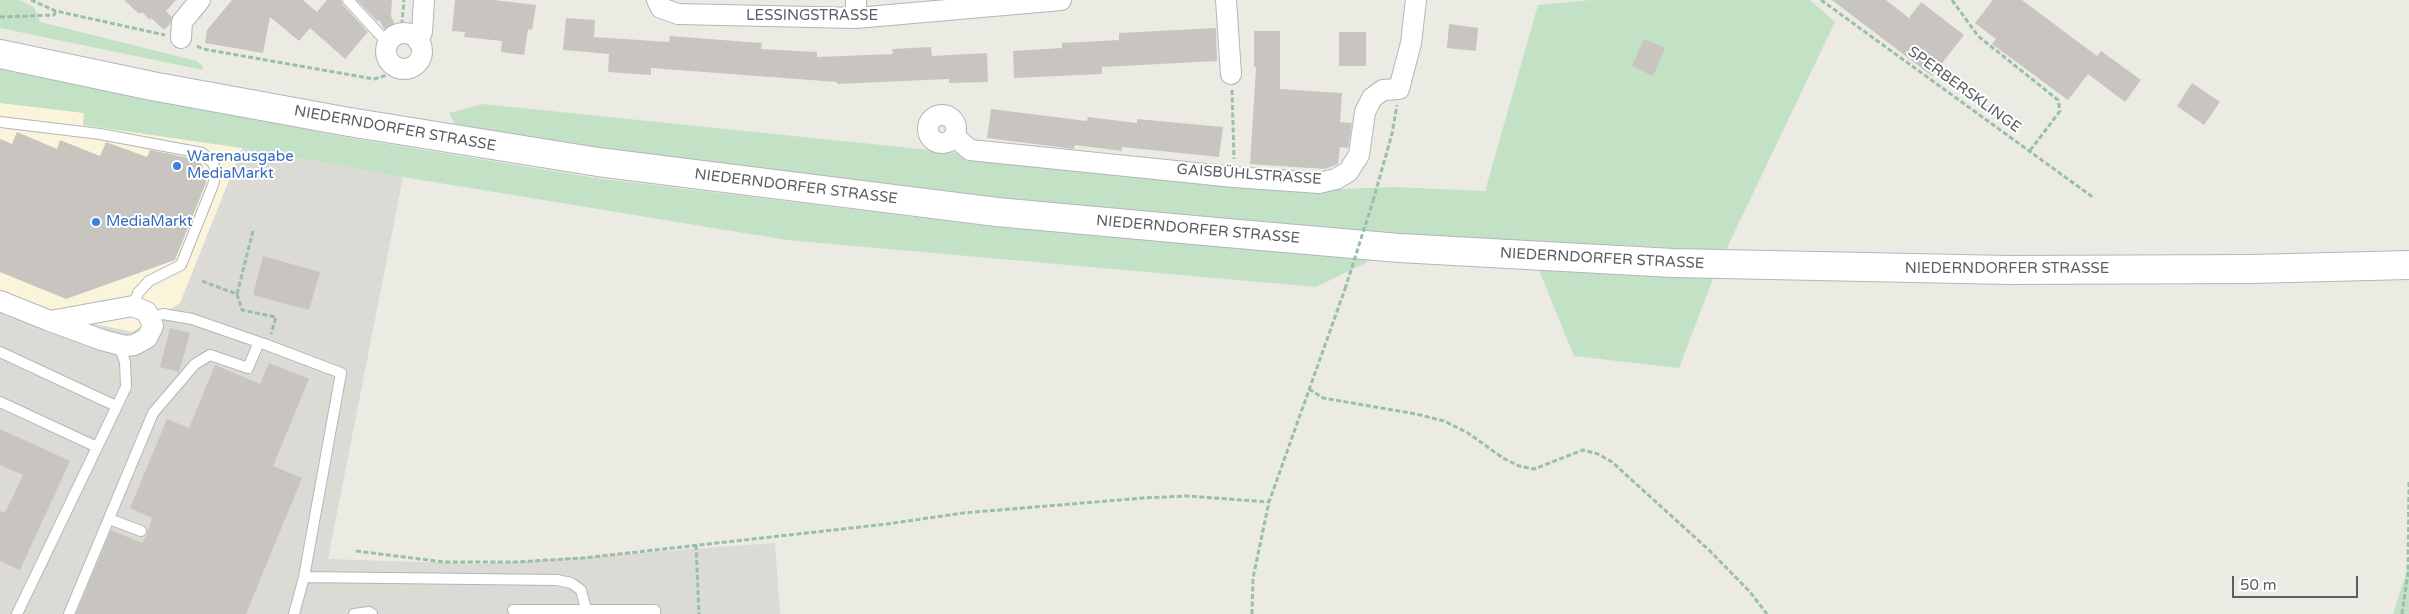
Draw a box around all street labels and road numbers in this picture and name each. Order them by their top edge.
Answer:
street label: LESSINGSTRASSE [746,7,878,25]
street label: SPERBERSKLINGE [1904,43,2024,137]
street label: NIEDERNDORFER STRASSE [293,102,497,156]
street label: GAISBÜHLSTRASSE [1176,161,1322,189]
street label: NIEDERNDORFER STRASSE [693,166,899,208]
street label: NIEDERNDORFER STRASSE [1095,212,1301,248]
street label: NIEDERNDORFER STRASSE [1499,245,1705,273]
street label: NIEDERNDORFER STRASSE [1905,260,2109,278]

